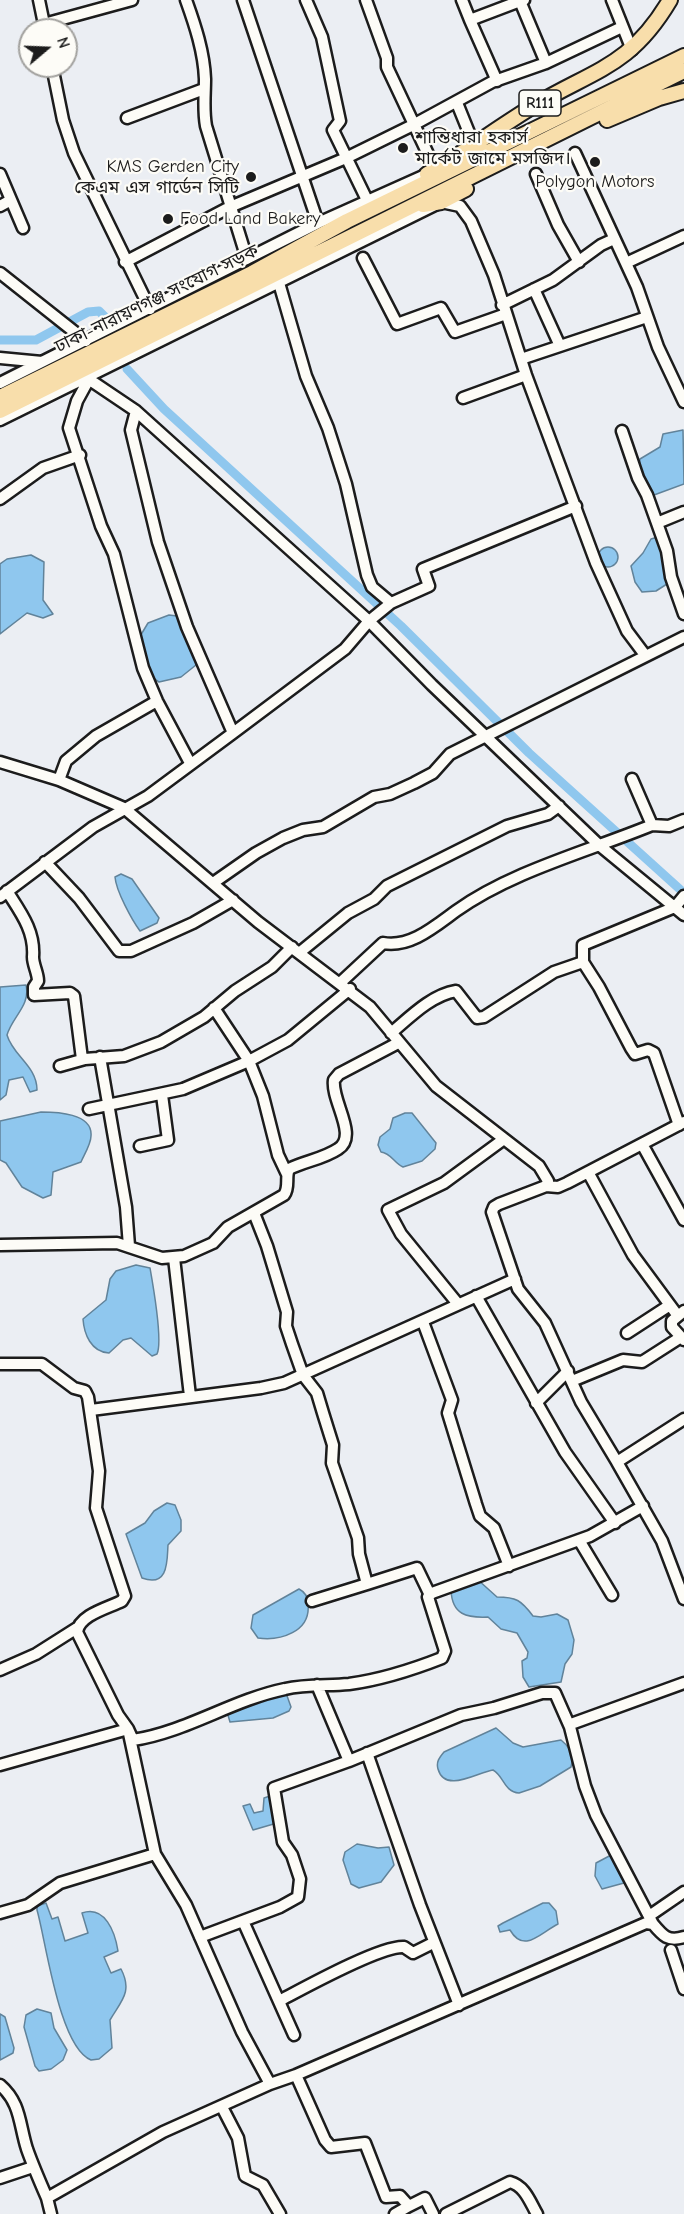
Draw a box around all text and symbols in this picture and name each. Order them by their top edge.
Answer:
north arrow [18,18,78,78]
text: N [53,35,73,51]
road number: R111 [519,90,561,116]
place label: শান্তিধারা হকার্স মার্কেট জামে মসজিদ। [415,127,571,170]
marker: শান্তিধারা হকার্স মার্কেট জামে মসজিদ। [396,141,410,155]
marker: Polygon Motors [588,155,602,169]
place label: KMS Gerden City কেএম এস গার্ডেন সিটি [74,156,239,198]
marker: KMS Gerden City কেএম এস গার্ডেন সিটি [244,170,258,184]
place label: Polygon Motors [536,171,654,193]
place label: Food Land Bakery [180,208,320,230]
marker: Food Land Bakery [161,212,175,226]
street label: ঢাকা-নারায়ণগঞ্জ সংযোগ সড়ক [52,240,262,358]

